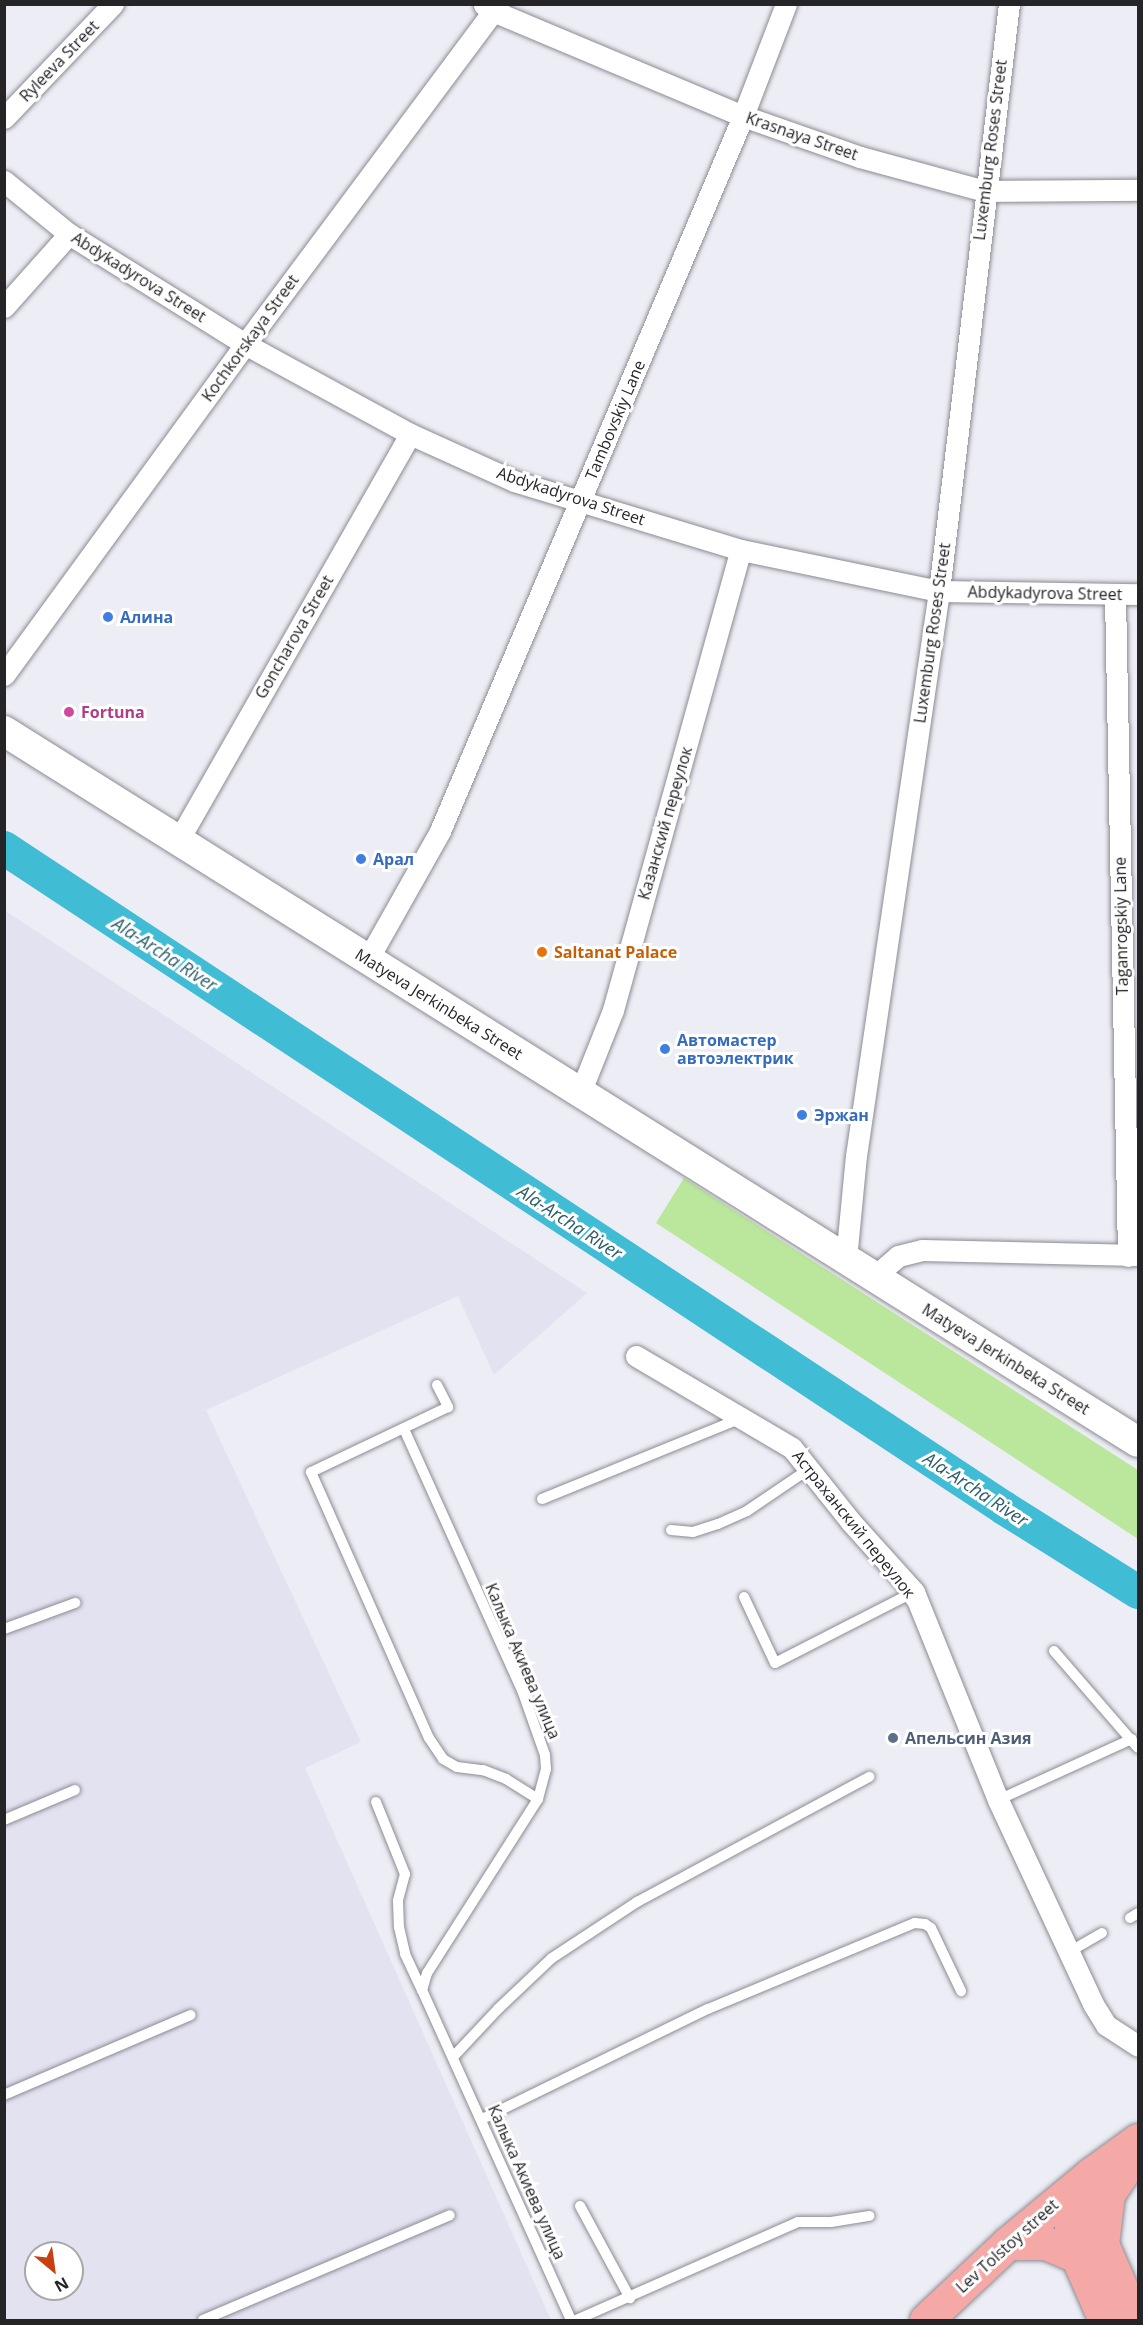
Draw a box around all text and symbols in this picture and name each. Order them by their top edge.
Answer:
street label: Ryleeva Street [15,16,103,106]
street label: Luxemburg Roses Street [969,59,1011,241]
street label: Krasnaya Street [743,108,861,164]
street label: Abdykadyrova Street [68,228,210,326]
street label: Kochkorskaya Street [198,271,302,405]
street label: Tambovskiy Lane [581,357,649,483]
street label: Abdykadyrova Street [494,463,648,529]
street label: Luxemburg Roses Street [910,542,954,724]
street label: Goncharova Street [251,572,337,702]
street label: Abdykadyrova Street [967,582,1123,604]
place label: Алина [120,607,173,627]
marker: Алина [101,610,115,624]
place label: Fortuna [81,702,145,722]
marker: Fortuna [62,705,76,719]
street label: Казанский переулок [634,744,696,902]
place label: Арал [373,849,414,869]
marker: Арал [354,852,368,866]
street label: Taganrogskiy Lane [1110,857,1132,995]
water label: Ala-Archa River [109,912,221,996]
place label: Saltanat Palace [554,942,677,962]
street label: Matyeva Jerkinbeka Street [352,944,526,1064]
marker: Saltanat Palace [535,945,549,959]
place label: Автомастер автоэлектрик [677,1030,794,1068]
marker: Автомастер автоэлектрик [658,1042,672,1056]
place label: Эржан [814,1105,869,1125]
marker: Эржан [795,1108,809,1122]
water label: Ala-Archa River [514,1180,626,1264]
street label: Matyeva Jerkinbeka Street [919,1299,1093,1419]
street label: Астраханский переулок [788,1446,920,1602]
water label: Ala-Archa River [920,1447,1032,1531]
street label: Калыка Акиева улица [481,1580,565,1742]
place label: Апельсин Азия [905,1728,1031,1748]
marker: Апельсин Азия [886,1731,900,1745]
street label: Калыка Акиева улица [484,2102,570,2262]
street label: Lev Tolstoy street [952,2195,1062,2297]
north arrow [24,2241,84,2301]
text: N [51,2272,73,2298]

